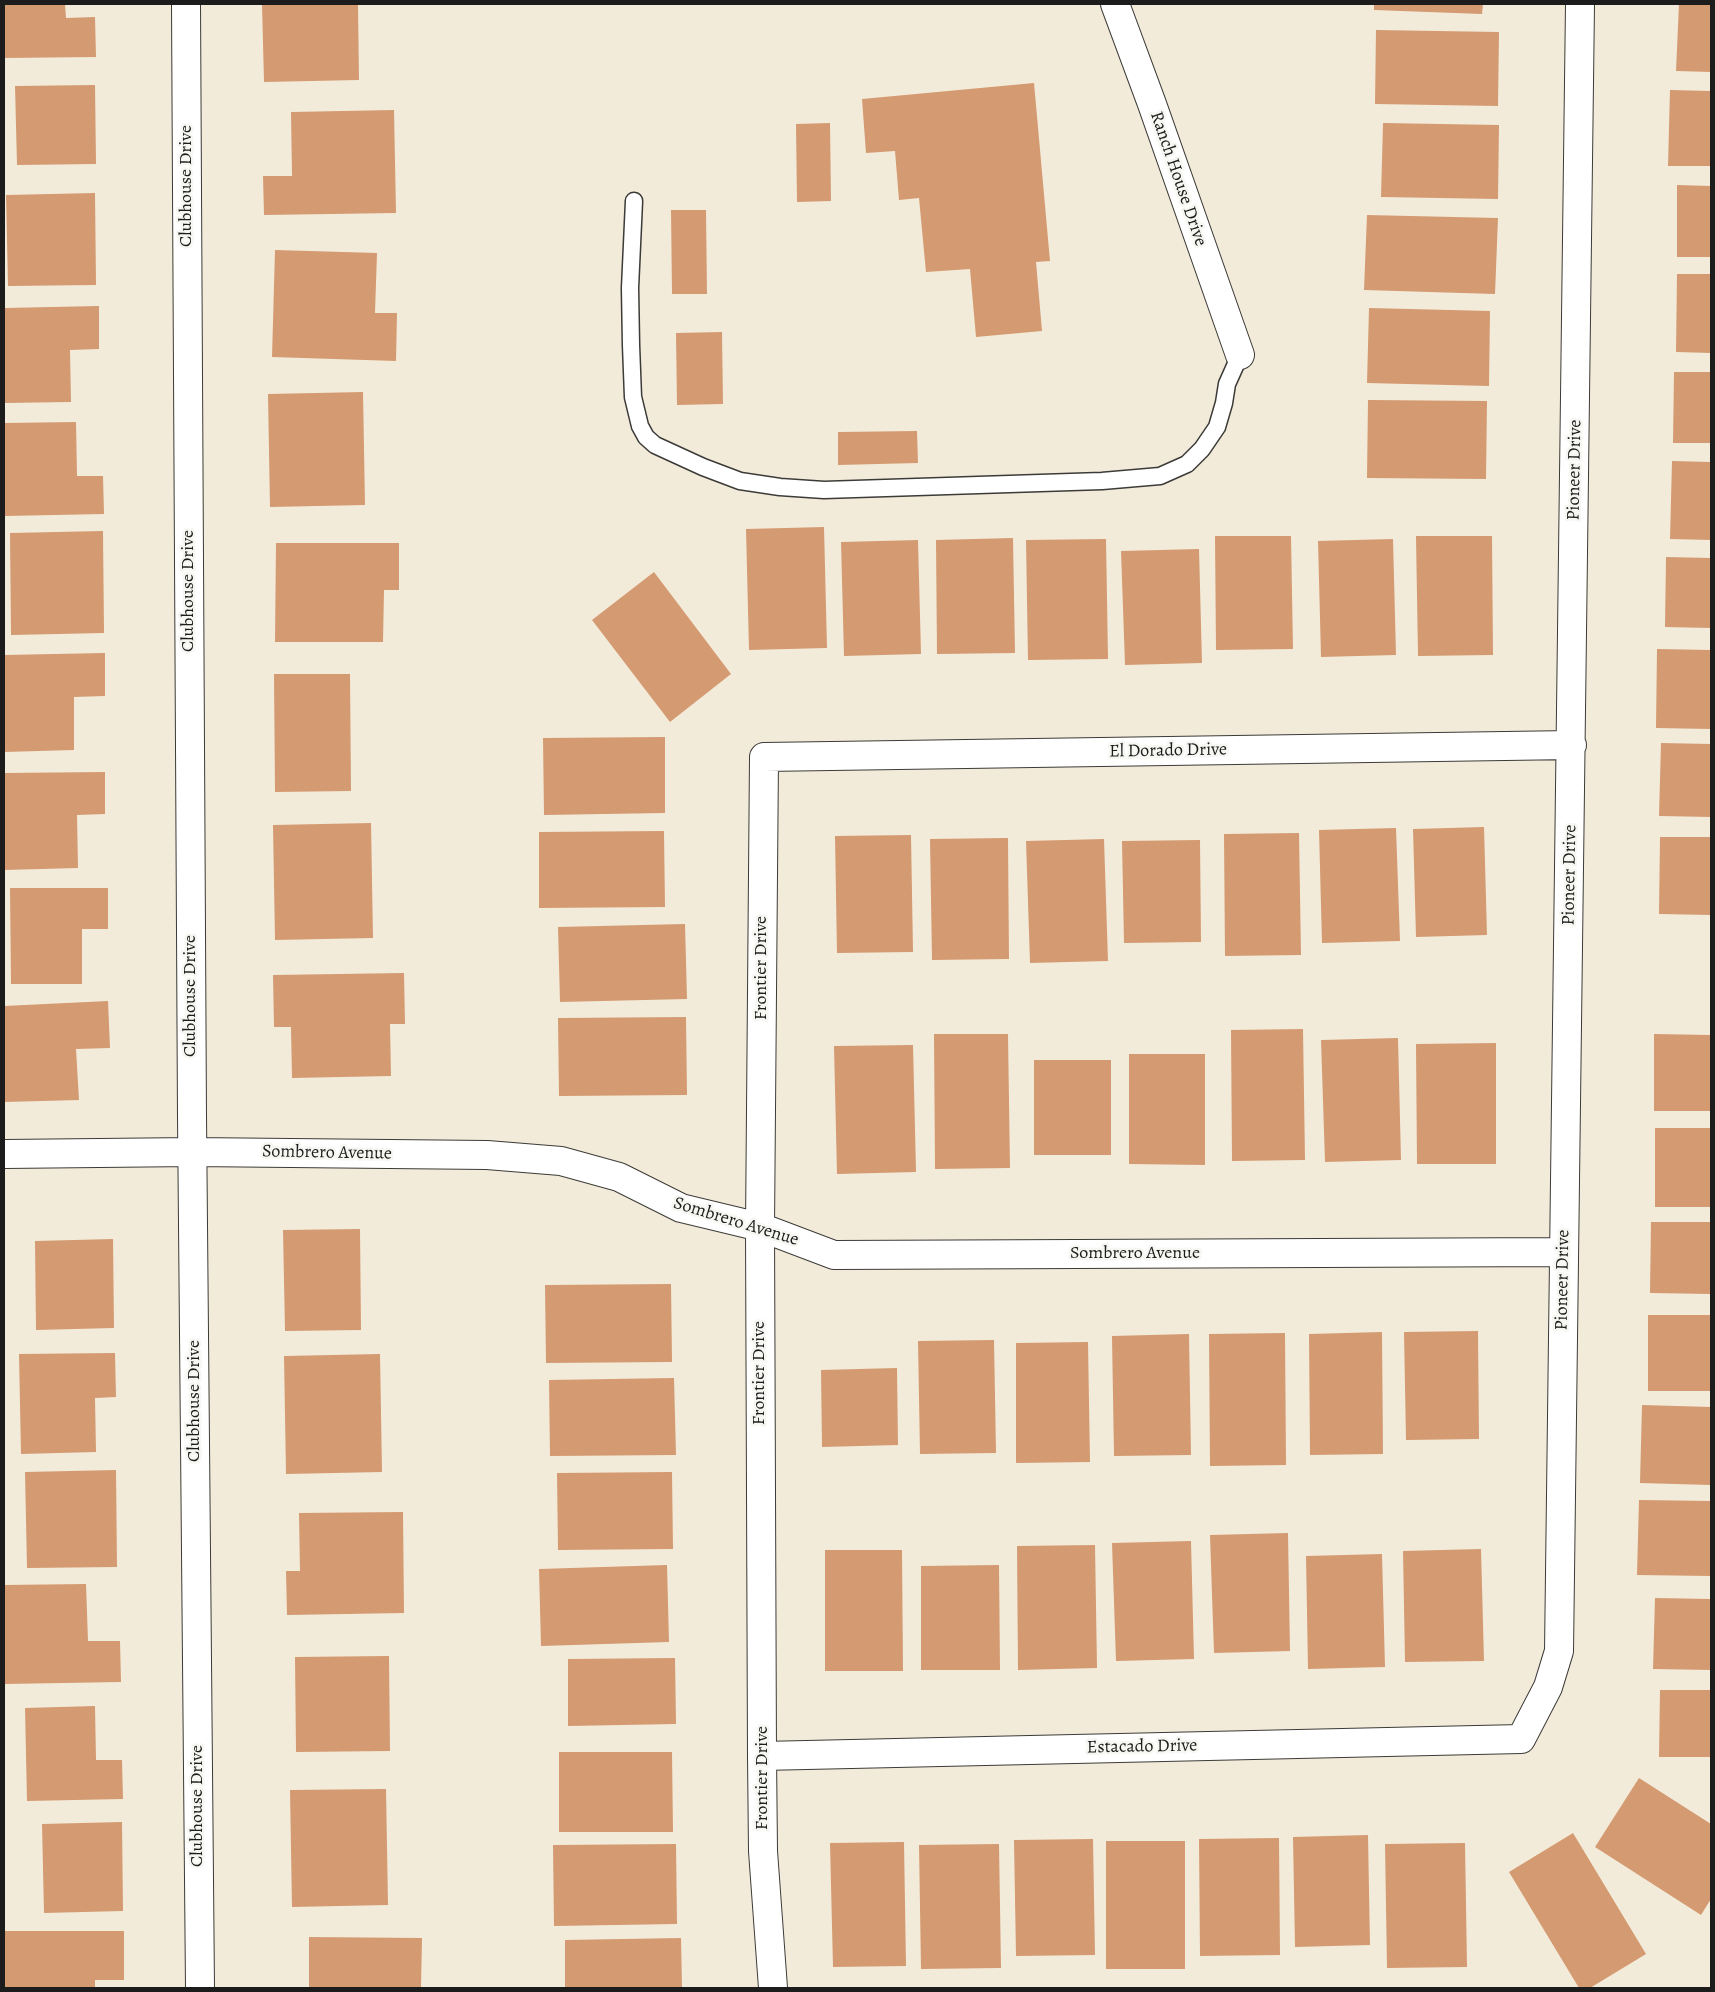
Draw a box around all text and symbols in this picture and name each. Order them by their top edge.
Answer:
street label: Ranch House Drive [1145,109,1211,249]
street label: Clubhouse Drive [176,125,198,247]
street label: Pioneer Drive [1563,420,1587,520]
street label: Clubhouse Drive [178,530,200,652]
street label: El Dorado Drive [1109,739,1227,763]
street label: Pioneer Drive [1558,825,1582,925]
street label: Frontier Drive [751,916,773,1020]
street label: Clubhouse Drive [180,935,202,1057]
street label: Sombrero Avenue [262,1141,392,1165]
street label: Sombrero Avenue [671,1193,801,1251]
street label: Pioneer Drive [1551,1230,1575,1330]
street label: Sombrero Avenue [1070,1243,1200,1265]
street label: Frontier Drive [749,1321,771,1425]
street label: Clubhouse Drive [184,1340,206,1462]
street label: Frontier Drive [752,1726,774,1830]
street label: Estacado Drive [1086,1735,1198,1759]
street label: Clubhouse Drive [187,1745,209,1867]

